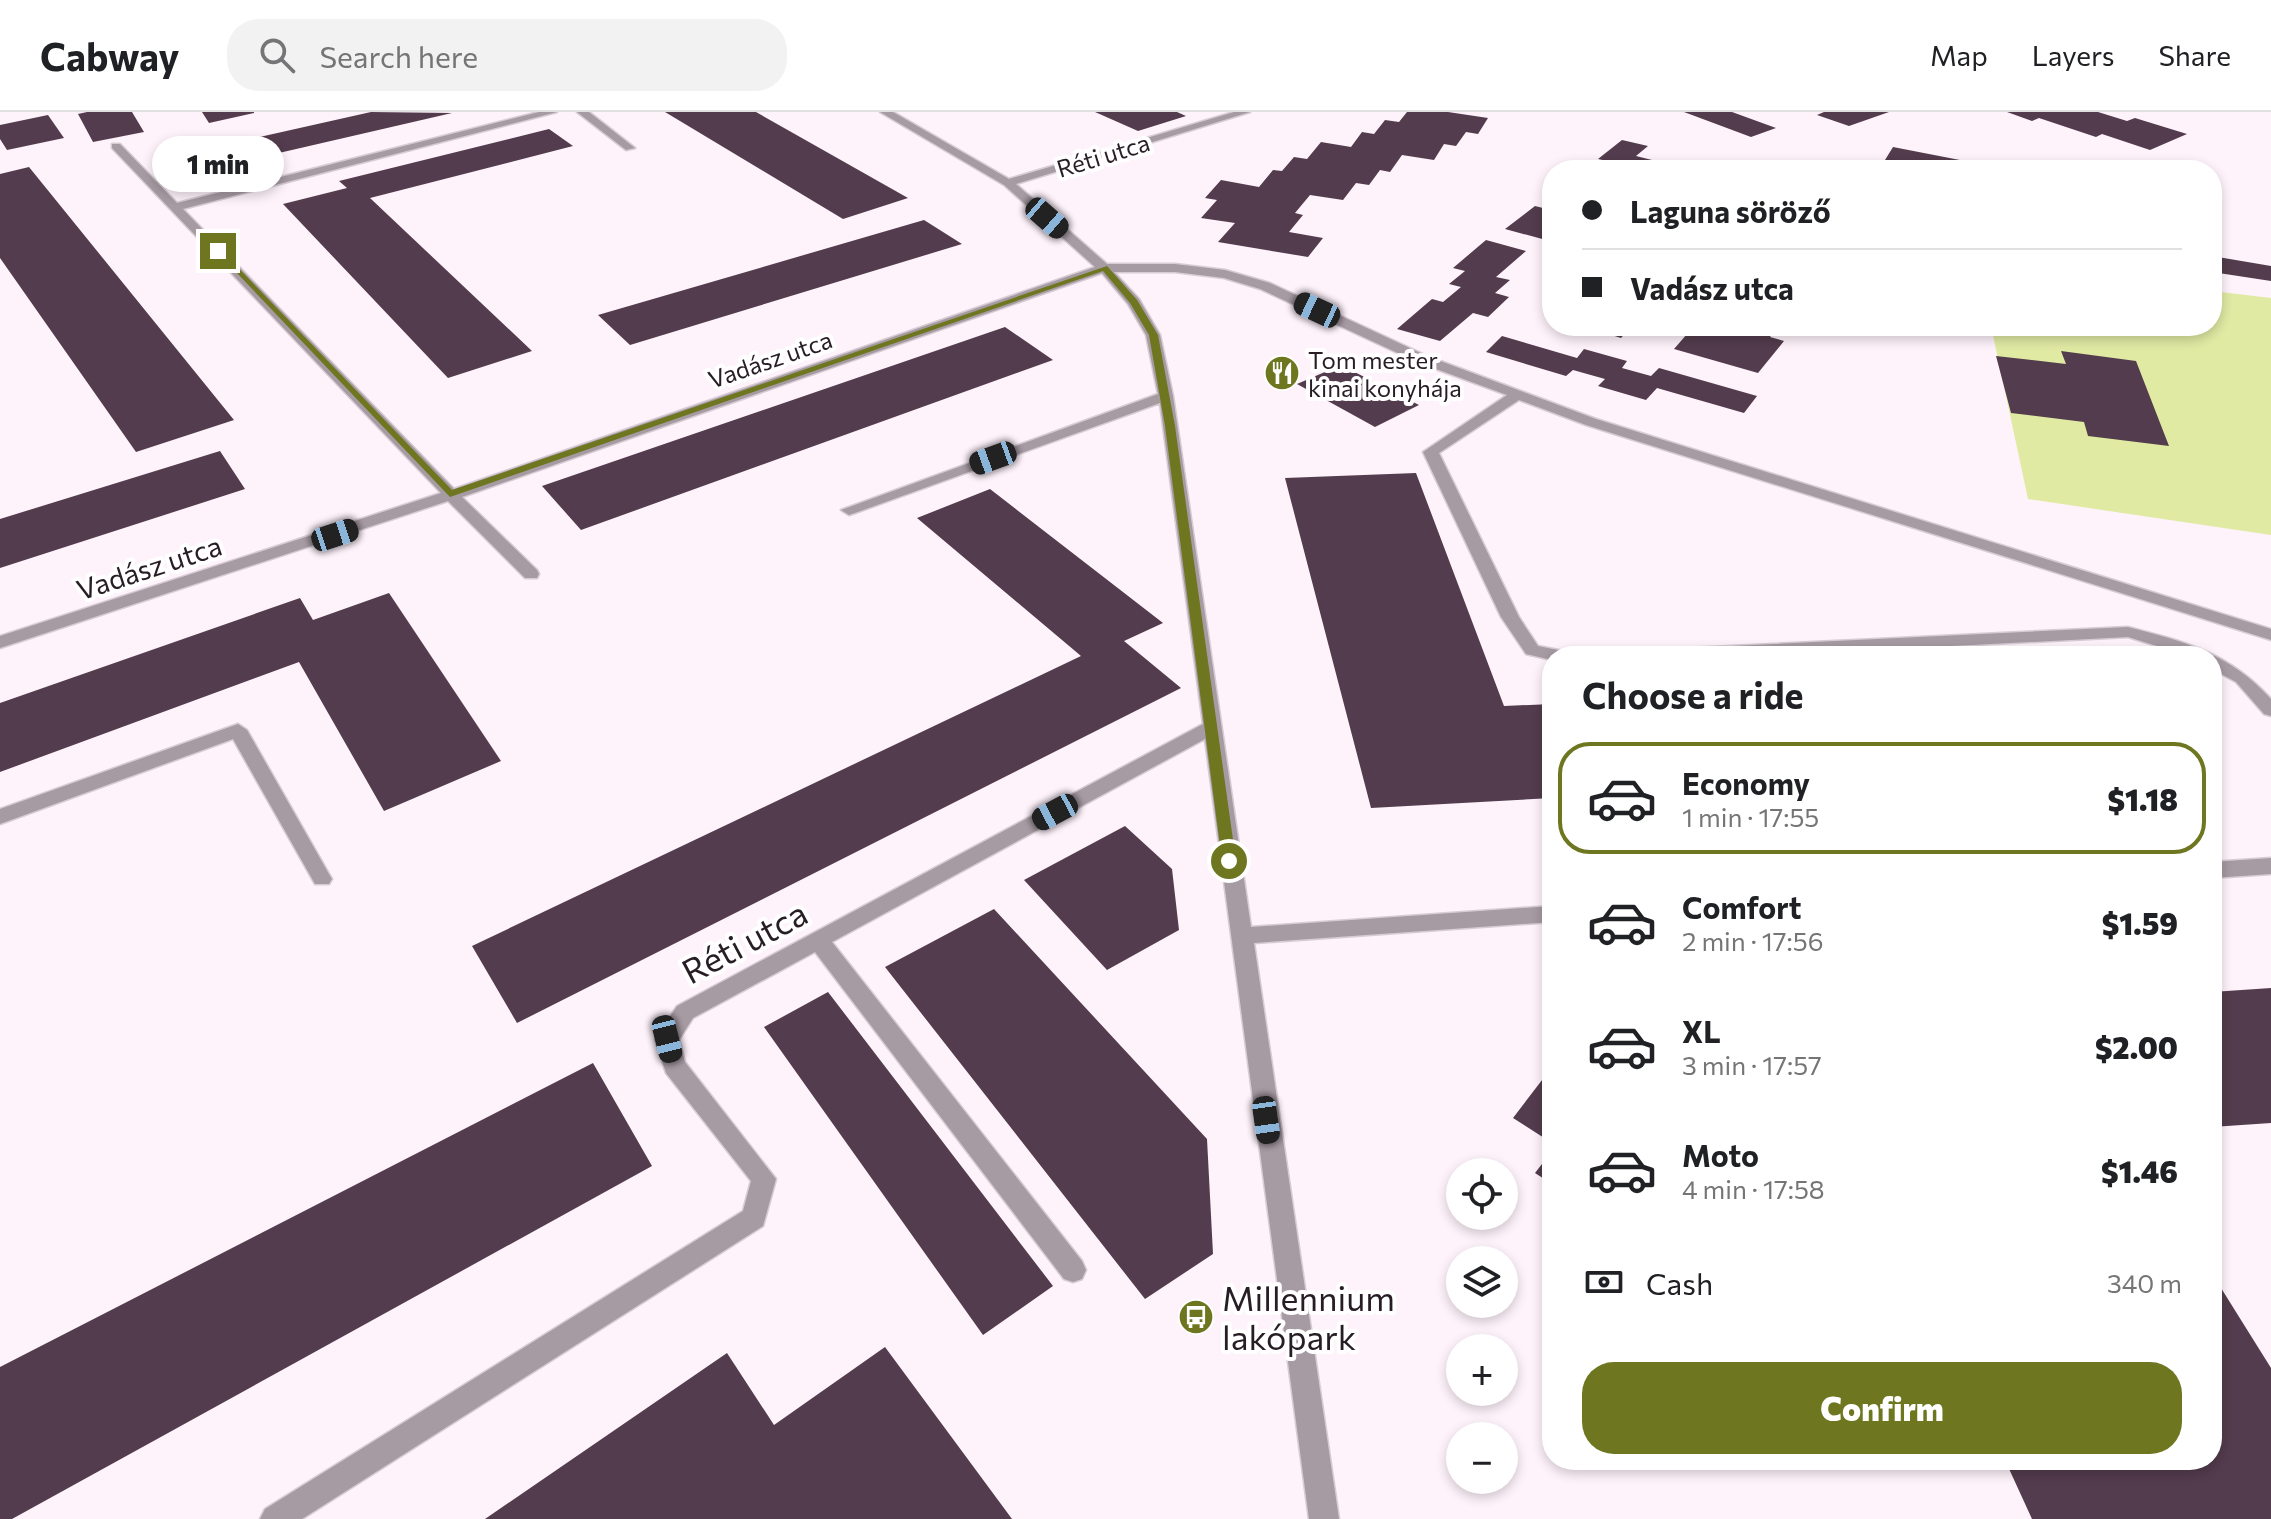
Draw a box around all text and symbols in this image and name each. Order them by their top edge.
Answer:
search box [227,19,787,91]
text: Cabway [40,32,179,79]
icon: search [255,33,299,77]
text: Search here [319,37,478,74]
text: Map [1930,38,1988,72]
text: Layers [2032,38,2114,72]
text: Share [2158,38,2231,72]
street label: Réti utca [1053,127,1153,183]
callout: 1 min [152,135,284,191]
text: 1 min [187,148,249,179]
text: Laguna söröző [1630,192,1831,229]
car [1021,193,1073,243]
route end [200,233,236,269]
text: Vadász utca [1630,269,1794,306]
car [1290,289,1344,331]
street label: Vadász utca [704,324,836,394]
place label: Tom mester kinai konyhája [1308,345,1462,402]
restaurant icon: Tom mester kinai konyhája [1263,354,1301,392]
car [966,439,1020,477]
car [308,516,362,554]
street label: Vadász utca [72,528,226,606]
text: Choose a ride [1582,672,1803,716]
icon: car [1586,762,1658,834]
text: Economy [1682,764,1810,801]
text: $1.18 [2108,780,2178,817]
car [1028,790,1082,834]
text: 1 min · 17:55 [1682,801,1819,832]
route start [1211,843,1247,879]
icon: car [1586,886,1658,958]
text: Comfort [1682,888,1801,925]
street label: Réti utca [674,891,814,991]
text: $1.59 [2102,904,2178,941]
text: 2 min · 17:56 [1682,925,1823,956]
icon: car [1586,1010,1658,1082]
text: XL [1682,1012,1721,1049]
car [650,1013,684,1065]
text: $2.00 [2095,1028,2178,1065]
text: 3 min · 17:57 [1682,1049,1822,1080]
car [1251,1095,1281,1145]
icon: car [1586,1134,1658,1206]
text: Moto [1682,1136,1759,1173]
text: $1.46 [2101,1152,2178,1189]
map controls [1446,1158,1518,1494]
button: locate [1446,1158,1518,1230]
text: 4 min · 17:58 [1682,1173,1825,1204]
button: layers [1446,1246,1518,1318]
icon: cash [1582,1260,1626,1304]
text: Cash [1646,1264,1713,1301]
text: 340 m [2107,1267,2182,1298]
place label: Millennium lakópark [1222,1276,1395,1357]
bus stop icon: Millennium lakópark [1177,1298,1215,1336]
button: + [1446,1334,1518,1406]
button: Confirm [1582,1362,2182,1454]
button: − [1446,1422,1518,1494]

